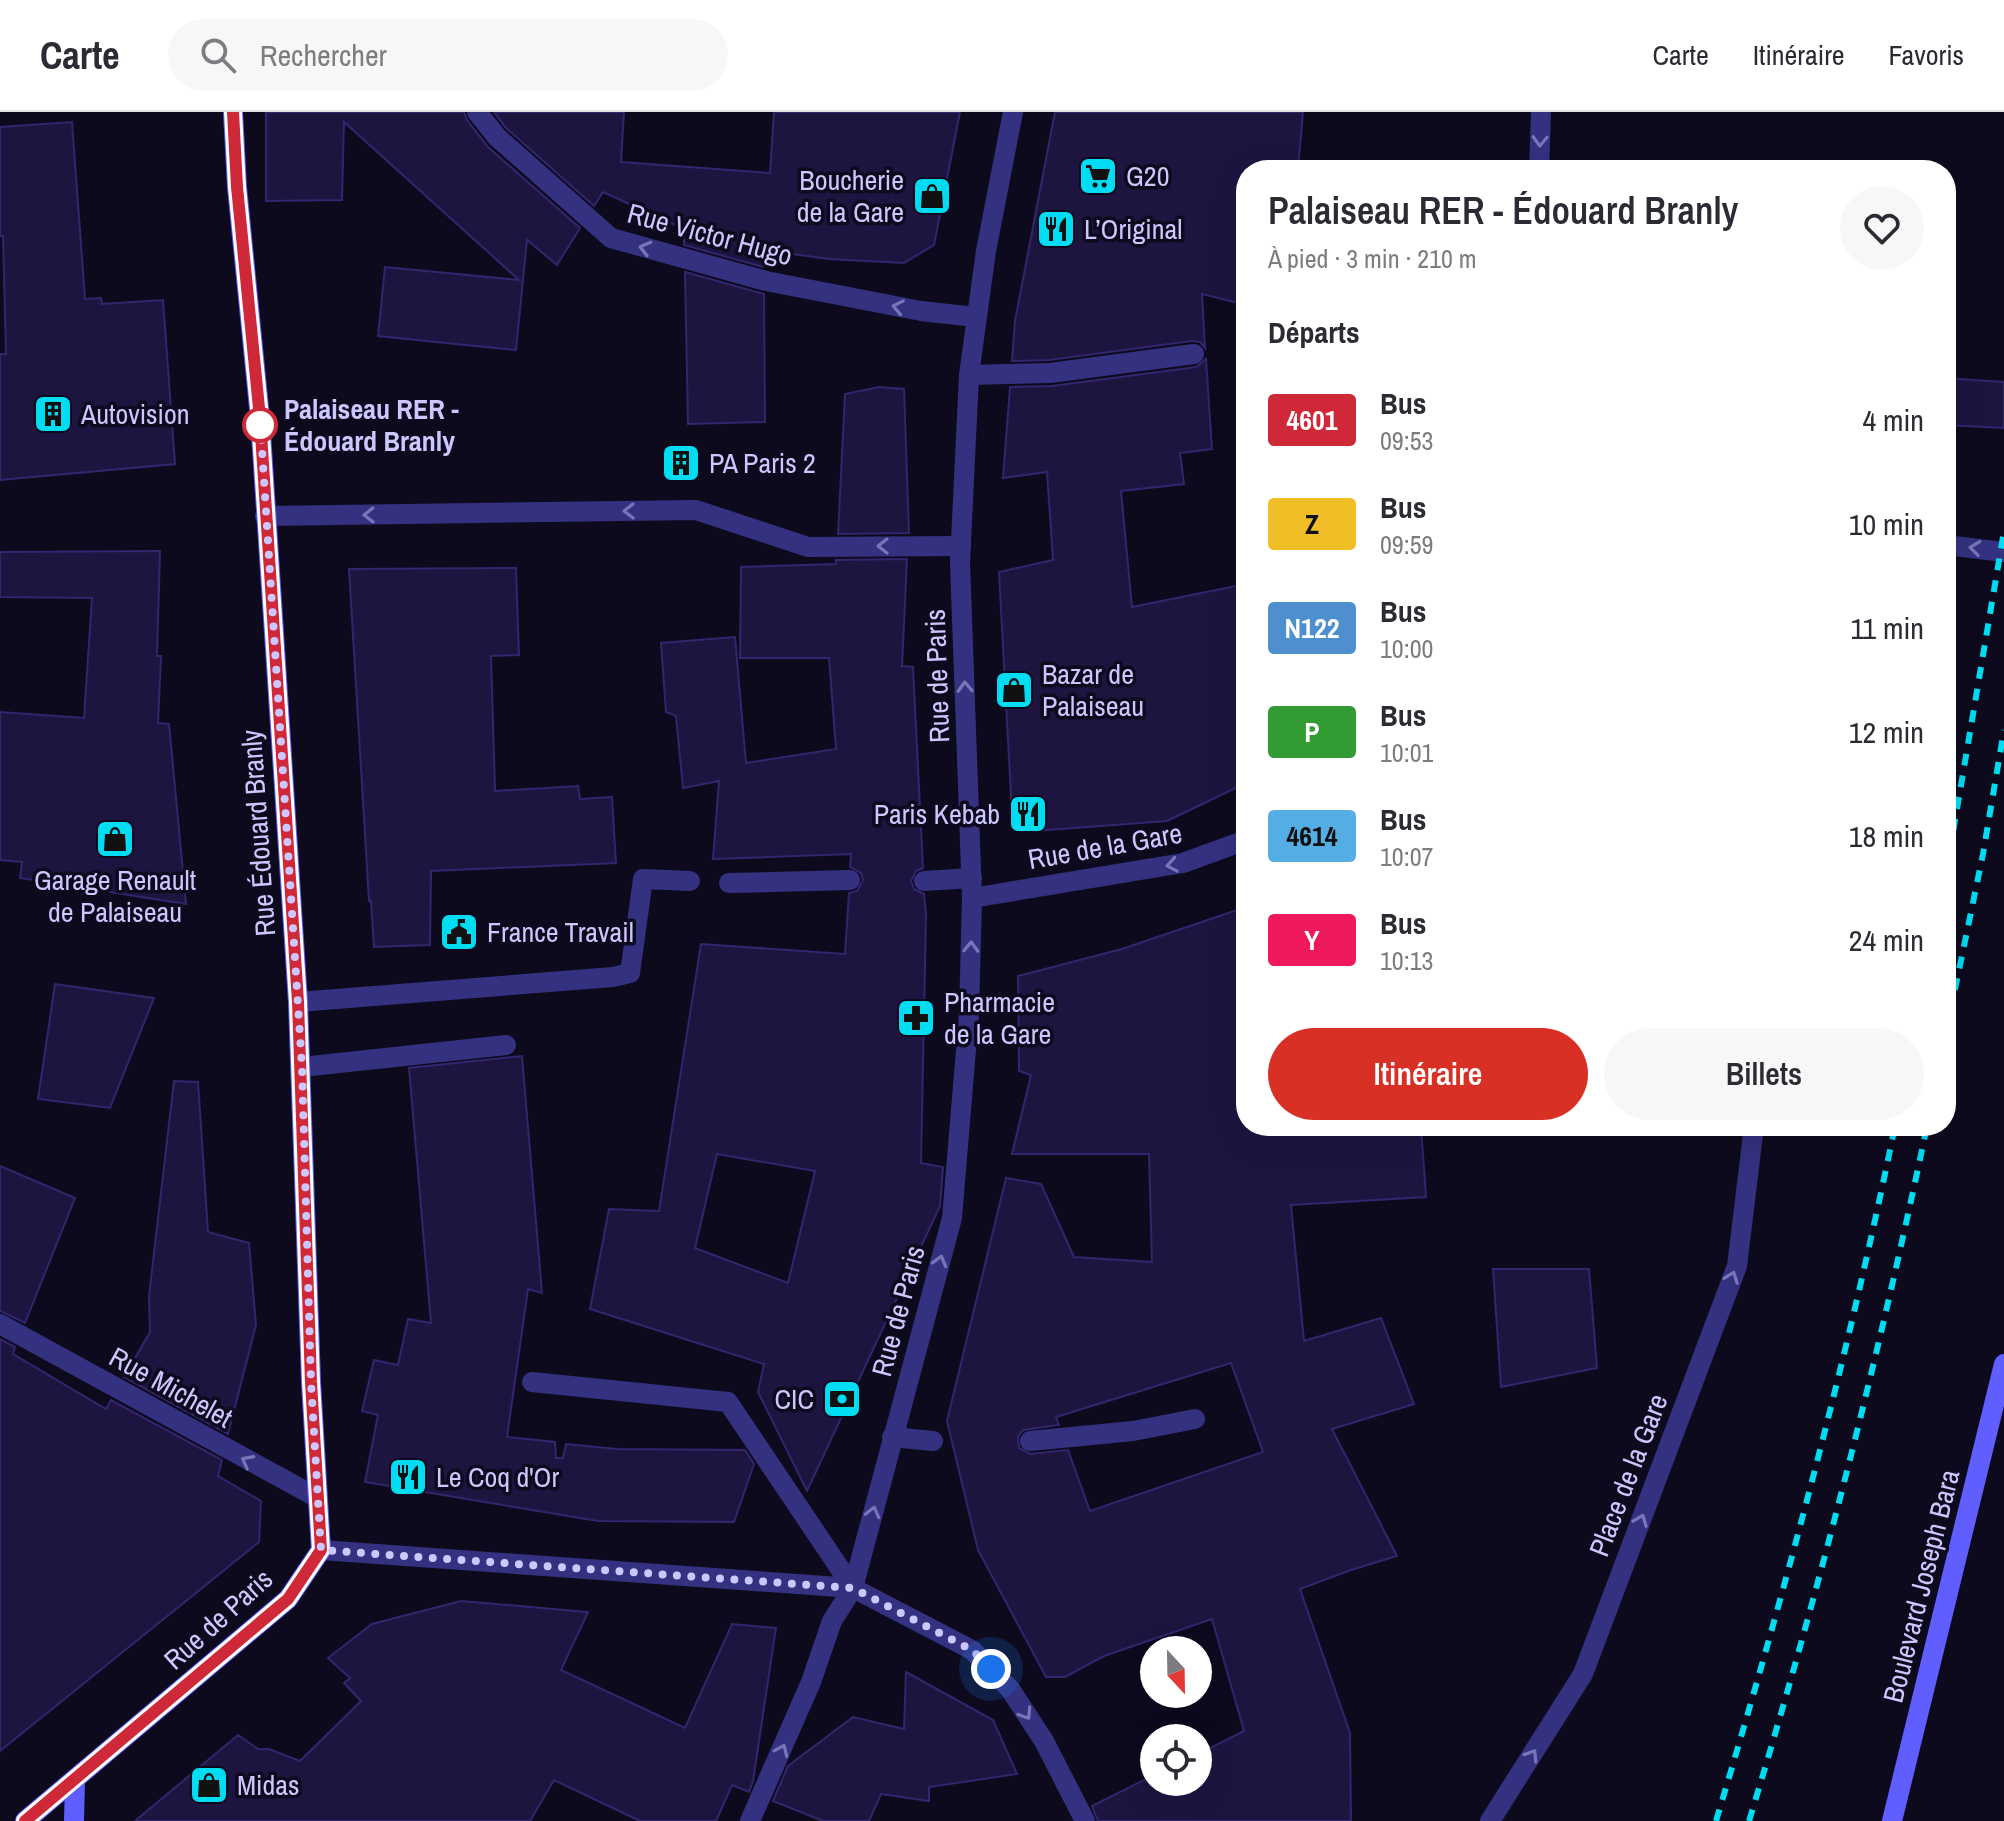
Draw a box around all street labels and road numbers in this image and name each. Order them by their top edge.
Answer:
street label: Rue Victor Hugo [623,194,797,274]
street label: Rue de Paris [916,608,958,744]
street label: Rue Édouard Branly [232,728,284,937]
street label: Rue de la Gare [1025,814,1185,878]
street label: Rue de Paris [862,1241,934,1381]
street label: Rue Michelet [103,1338,239,1436]
street label: Place de la Gare [1580,1388,1676,1562]
street label: Boulevard Joseph Bara [1874,1465,1968,1706]
street label: Rue de Paris [155,1560,281,1678]

